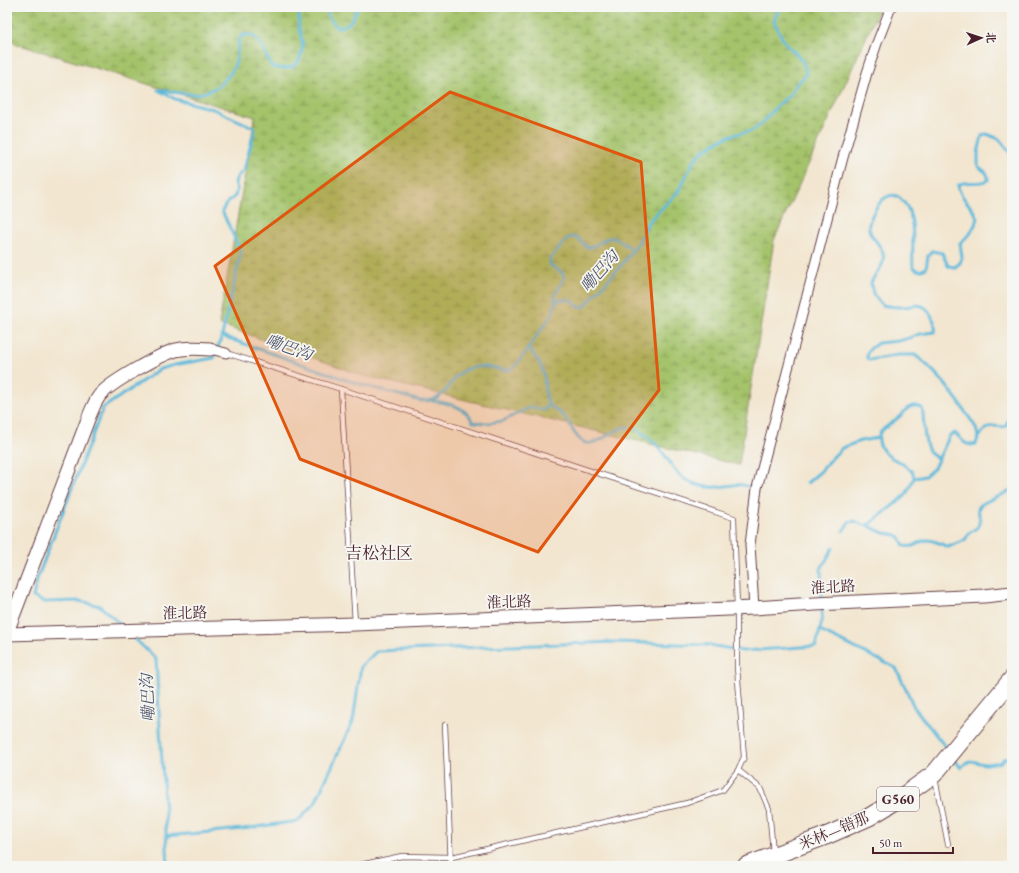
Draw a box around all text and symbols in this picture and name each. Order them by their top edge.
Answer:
north arrow [961,18,1001,58]
text: 北 [984,32,998,43]
water label: 嘞巴沟 [576,244,625,296]
water label: 嘞巴沟 [263,330,318,366]
district label: 吉松社区 [345,542,413,564]
street label: 淮北路 [810,576,856,597]
street label: 淮北路 [486,591,532,612]
street label: 淮北路 [162,603,208,622]
water label: 嘞巴沟 [136,670,159,722]
road number: G560 [877,787,919,811]
street label: 米林—错那 [796,807,872,854]
scale bar [873,829,953,855]
text: 50 m [879,835,903,851]

